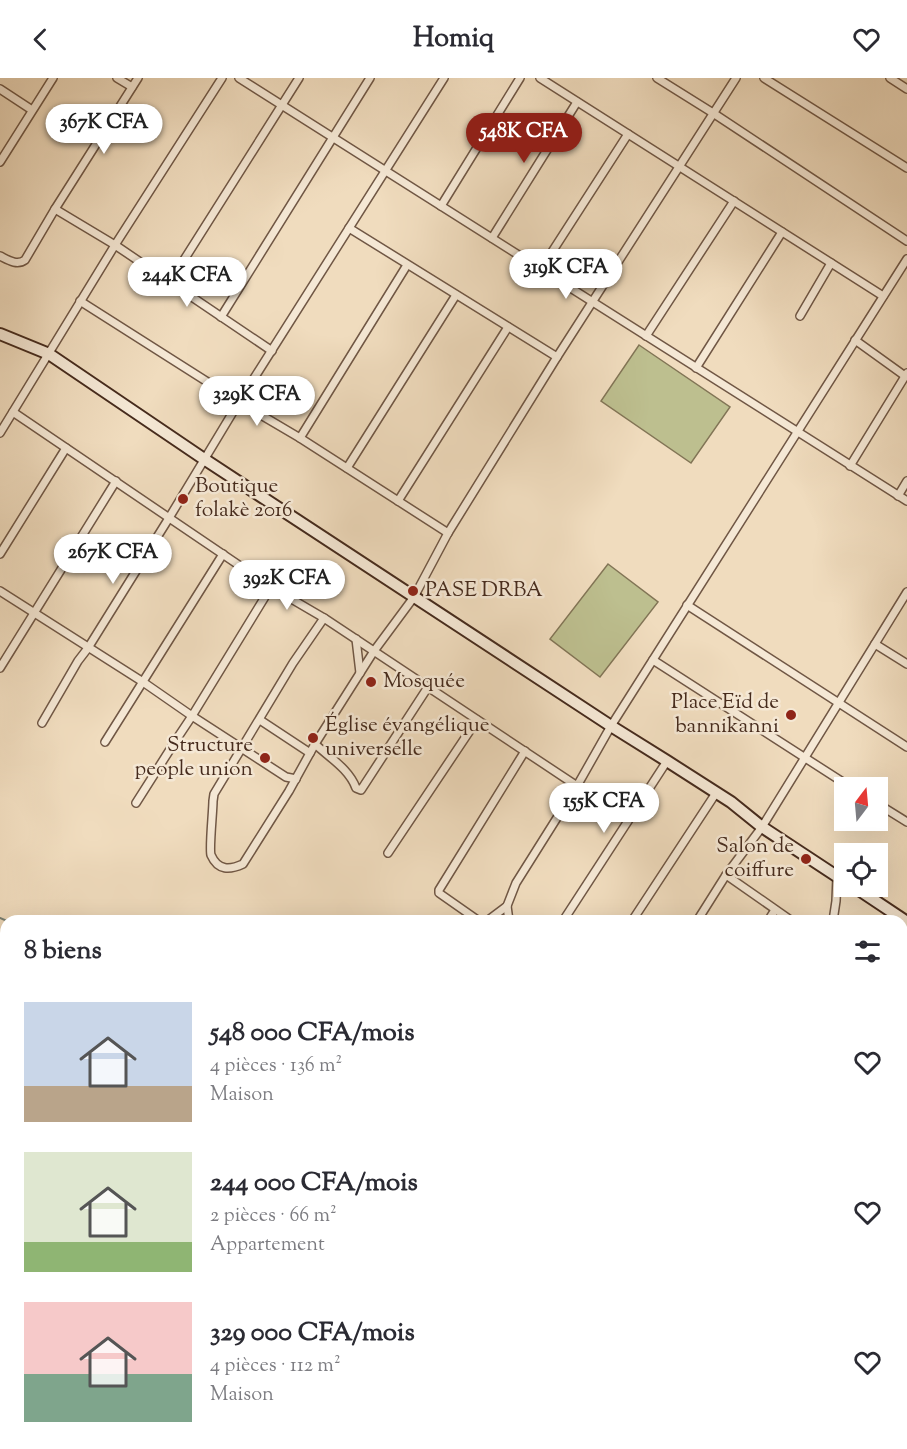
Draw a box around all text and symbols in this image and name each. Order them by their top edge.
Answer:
text: Homiq [413,20,494,59]
icon: back [24,23,57,56]
icon: heart [850,23,883,56]
pin: 367K CFA [42,104,166,155]
text: 367K CFA [60,109,148,138]
pin: 548K CFA [462,113,586,164]
text: 548K CFA [480,118,568,147]
pin: 319K CFA [504,249,628,300]
text: 319K CFA [523,254,609,283]
pin: 244K CFA [125,257,249,308]
text: 244K CFA [142,262,232,291]
pin: 329K CFA [195,376,319,427]
text: 329K CFA [213,381,301,410]
place label: Boutique folakè 2016 [195,472,292,526]
marker: Boutique folakè 2016 [176,492,190,506]
pin: 267K CFA [51,534,175,585]
text: 267K CFA [68,539,158,568]
pin: 392K CFA [225,560,349,611]
text: 392K CFA [243,565,331,594]
place label: PASE DRBA [425,576,543,606]
marker: PASE DRBA [406,584,420,598]
place label: Mosquée [383,667,465,697]
marker: Mosquée [364,675,378,689]
place label: Place Eïd de bannikanni [671,688,779,742]
marker: Place Eïd de bannikanni [784,708,798,722]
place label: Église évangélique universelle [325,711,490,765]
place label: Structure people union [135,731,253,785]
marker: Église évangélique universelle [306,731,320,745]
marker: Structure people union [258,751,272,765]
north arrow [834,777,888,831]
map controls [834,777,888,897]
pin: 155K CFA [542,783,666,834]
text: 155K CFA [563,788,645,817]
place label: Salon de coiffure [716,832,794,886]
button: locate [834,843,888,897]
marker: Salon de coiffure [799,852,813,866]
text: 8 biens [24,933,102,970]
icon: filters [851,935,884,968]
text: 548 000 CFA/mois [210,1015,414,1052]
icon: home [72,1026,144,1098]
icon: heart [851,1046,884,1079]
text: 4 pièces · 136 m² [210,1052,342,1081]
text: Maison [210,1081,274,1110]
text: 244 000 CFA/mois [210,1165,418,1202]
icon: home [72,1176,144,1248]
icon: heart [851,1196,884,1229]
text: 2 pièces · 66 m² [210,1202,337,1231]
text: Appartement [210,1231,325,1260]
text: 329 000 CFA/mois [210,1315,415,1352]
icon: home [72,1326,144,1398]
icon: heart [851,1346,884,1379]
text: 4 pièces · 112 m² [210,1352,341,1381]
text: Maison [210,1381,274,1410]

